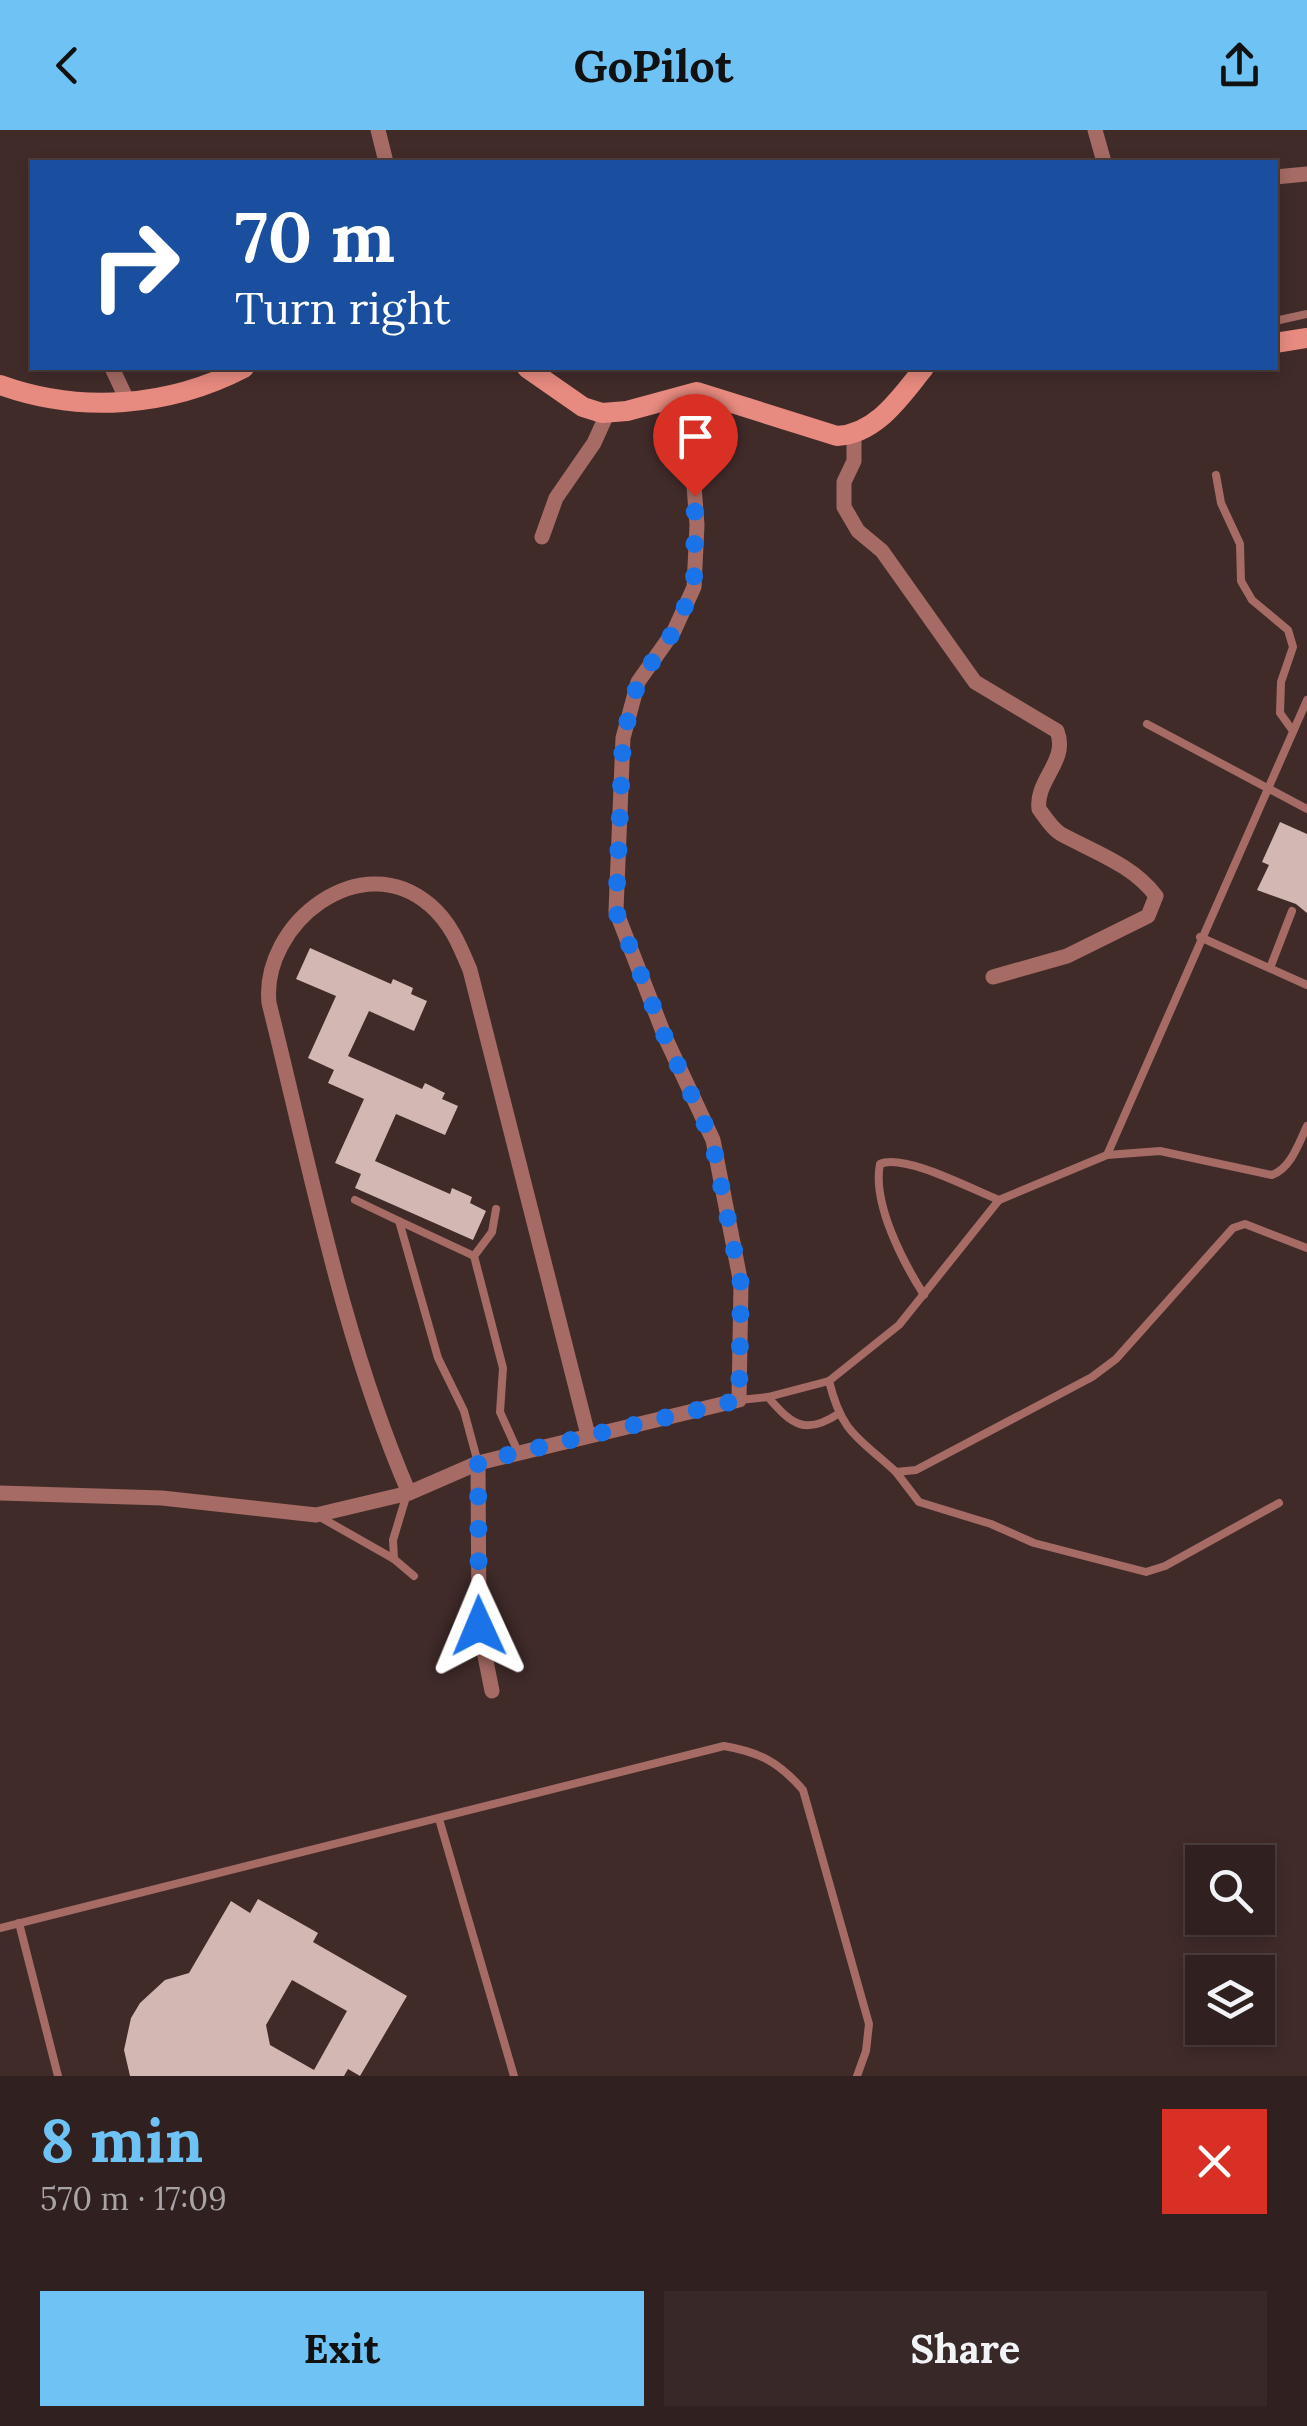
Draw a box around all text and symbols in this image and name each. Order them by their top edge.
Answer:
text: GoPilot [574,37,733,94]
icon: back [40,38,95,93]
icon: share [1212,38,1267,93]
text: 70 m [235,192,395,281]
icon: right [70,200,200,330]
text: Turn right [235,279,451,336]
pin [653,394,738,497]
icon: arrive [668,409,723,464]
position arrow [427,1574,531,1678]
map controls [1185,1845,1275,2045]
button: search [1185,1845,1275,1935]
button: layers [1185,1955,1275,2045]
text: 8 min [40,2102,203,2178]
button: close [1162,2109,1267,2214]
text: 570 m · 17:09 [40,2178,227,2219]
button: Exit [40,2291,644,2406]
button: Share [664,2291,1267,2406]

